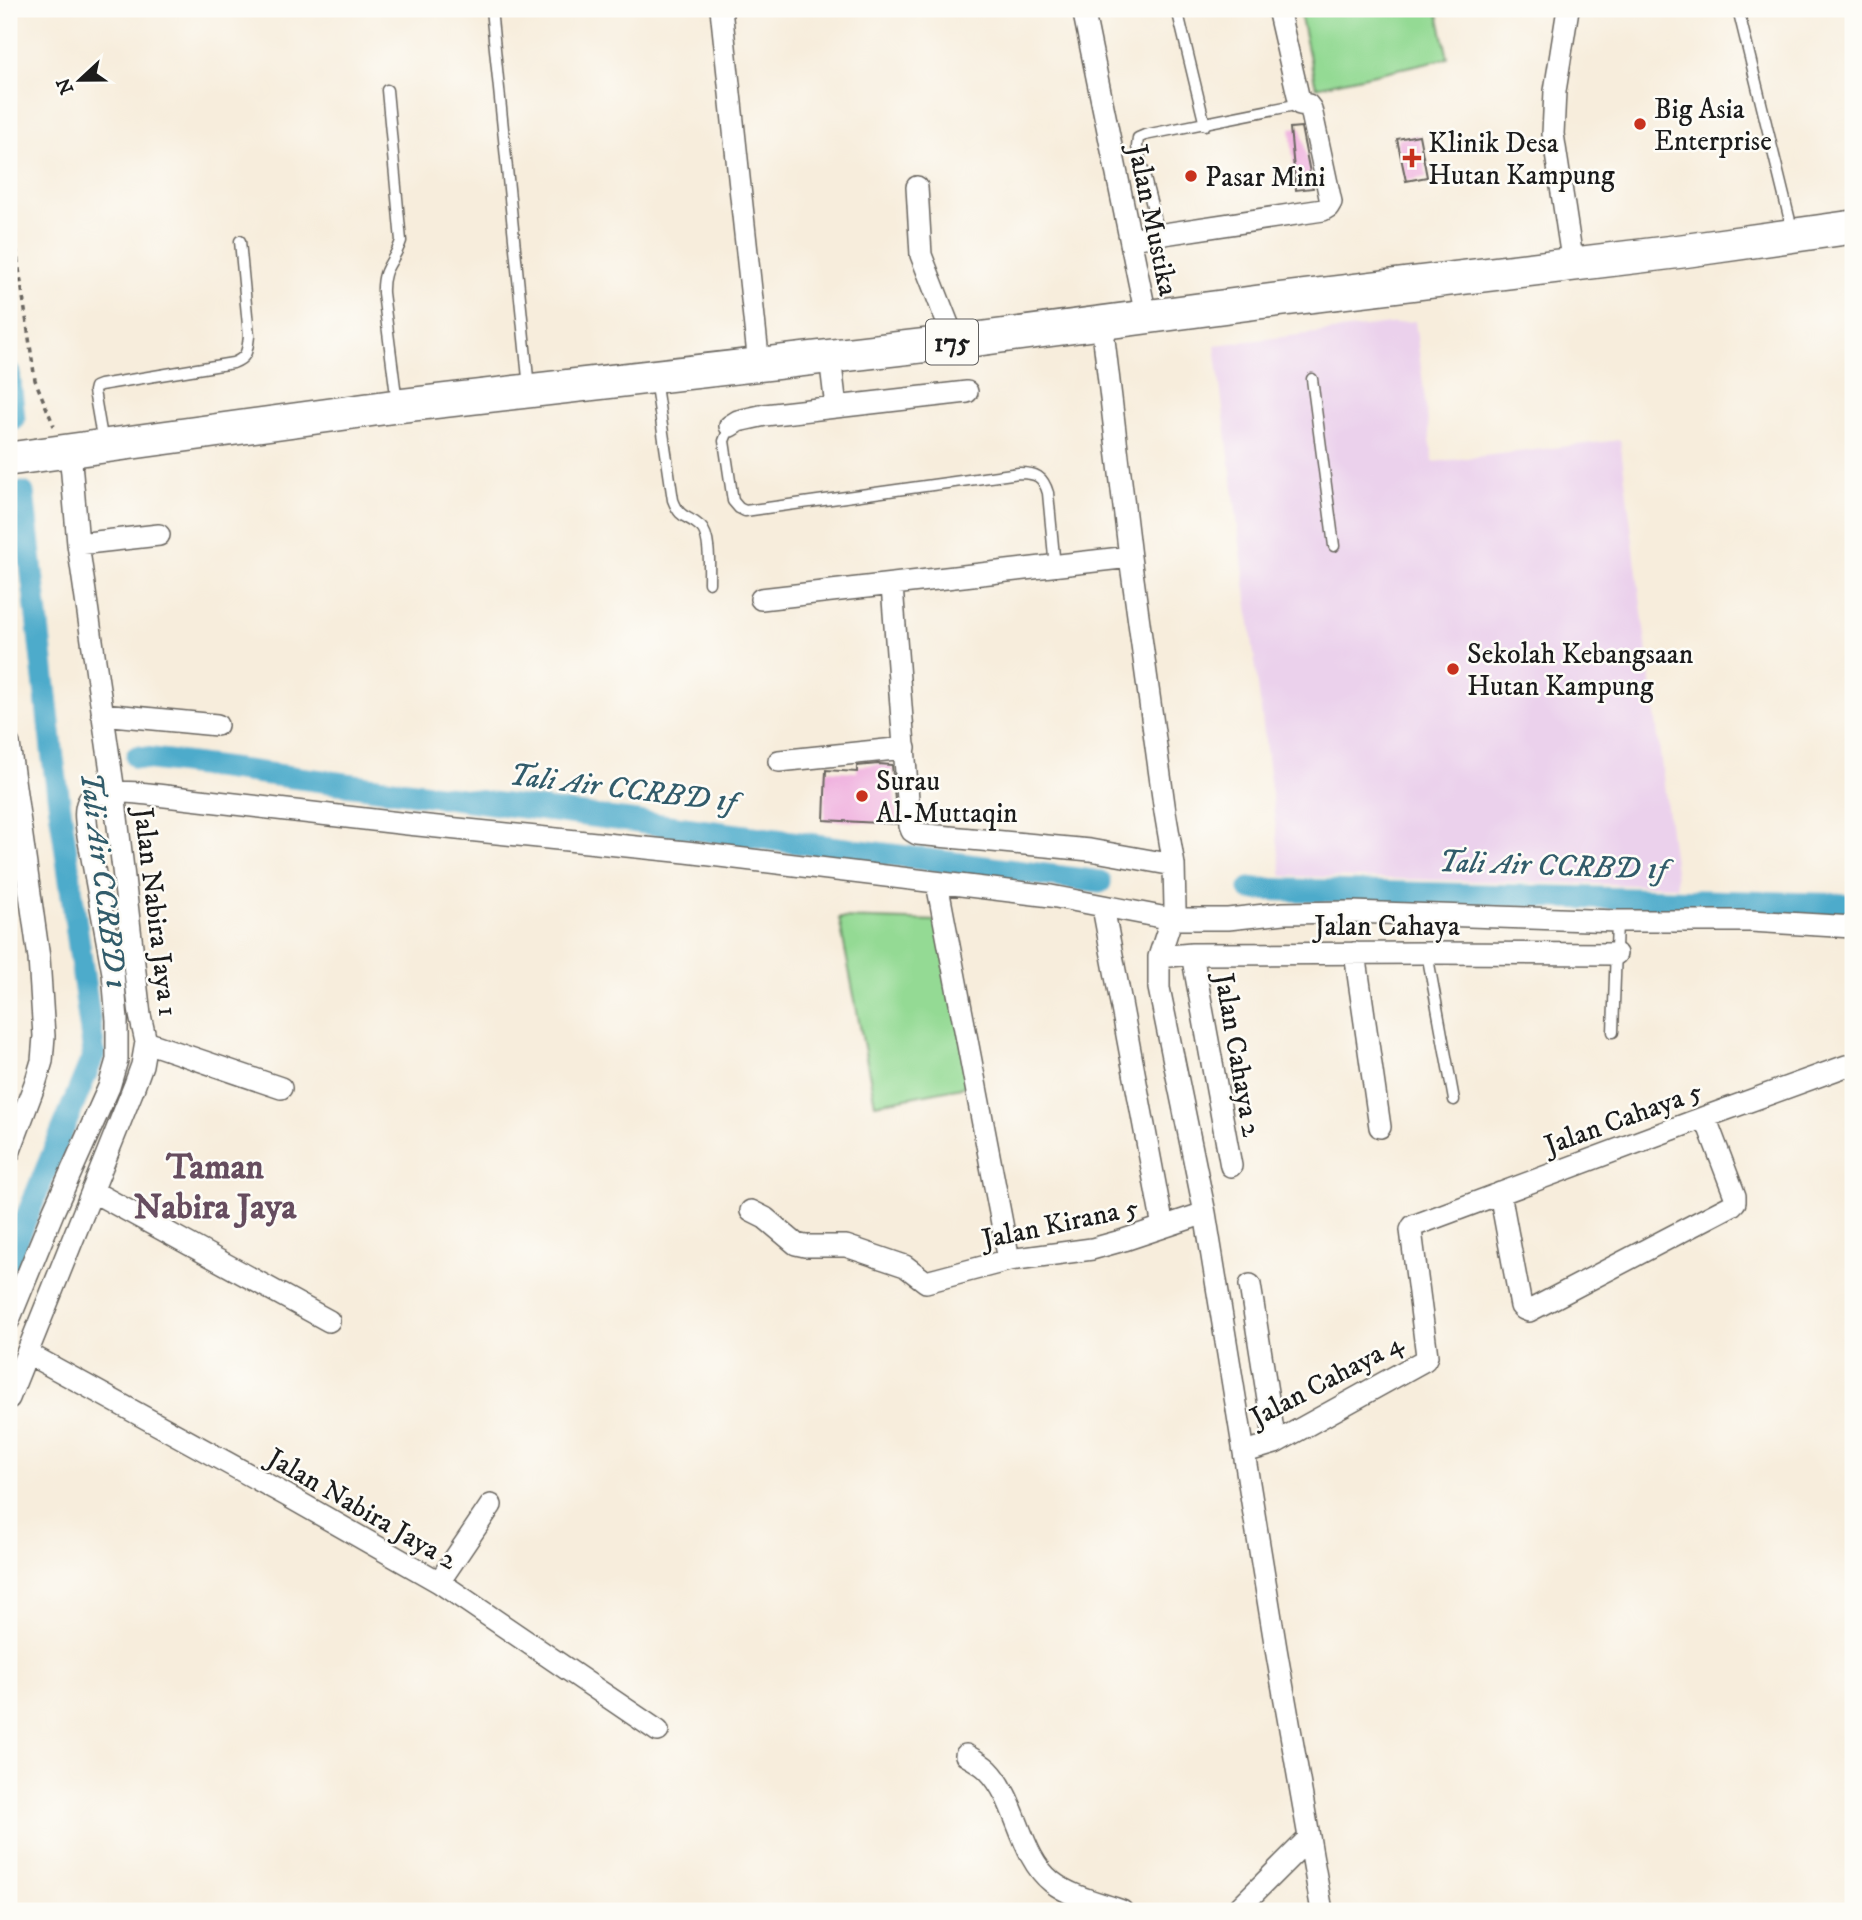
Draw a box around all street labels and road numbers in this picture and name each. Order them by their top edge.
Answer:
street label: Jalan Mustika [1119,139,1186,299]
road number: 175 [926,320,978,364]
street label: Jalan Nabira Jaya 1 [125,803,186,1019]
street label: Jalan Cahaya [1311,909,1460,944]
street label: Jalan Cahaya 2 [1205,968,1269,1140]
street label: Jalan Cahaya 5 [1537,1074,1707,1164]
street label: Jalan Kirana 5 [976,1190,1142,1258]
street label: Jalan Cahaya 4 [1242,1325,1410,1437]
street label: Jalan Nabira Jaya 2 [258,1439,464,1578]

